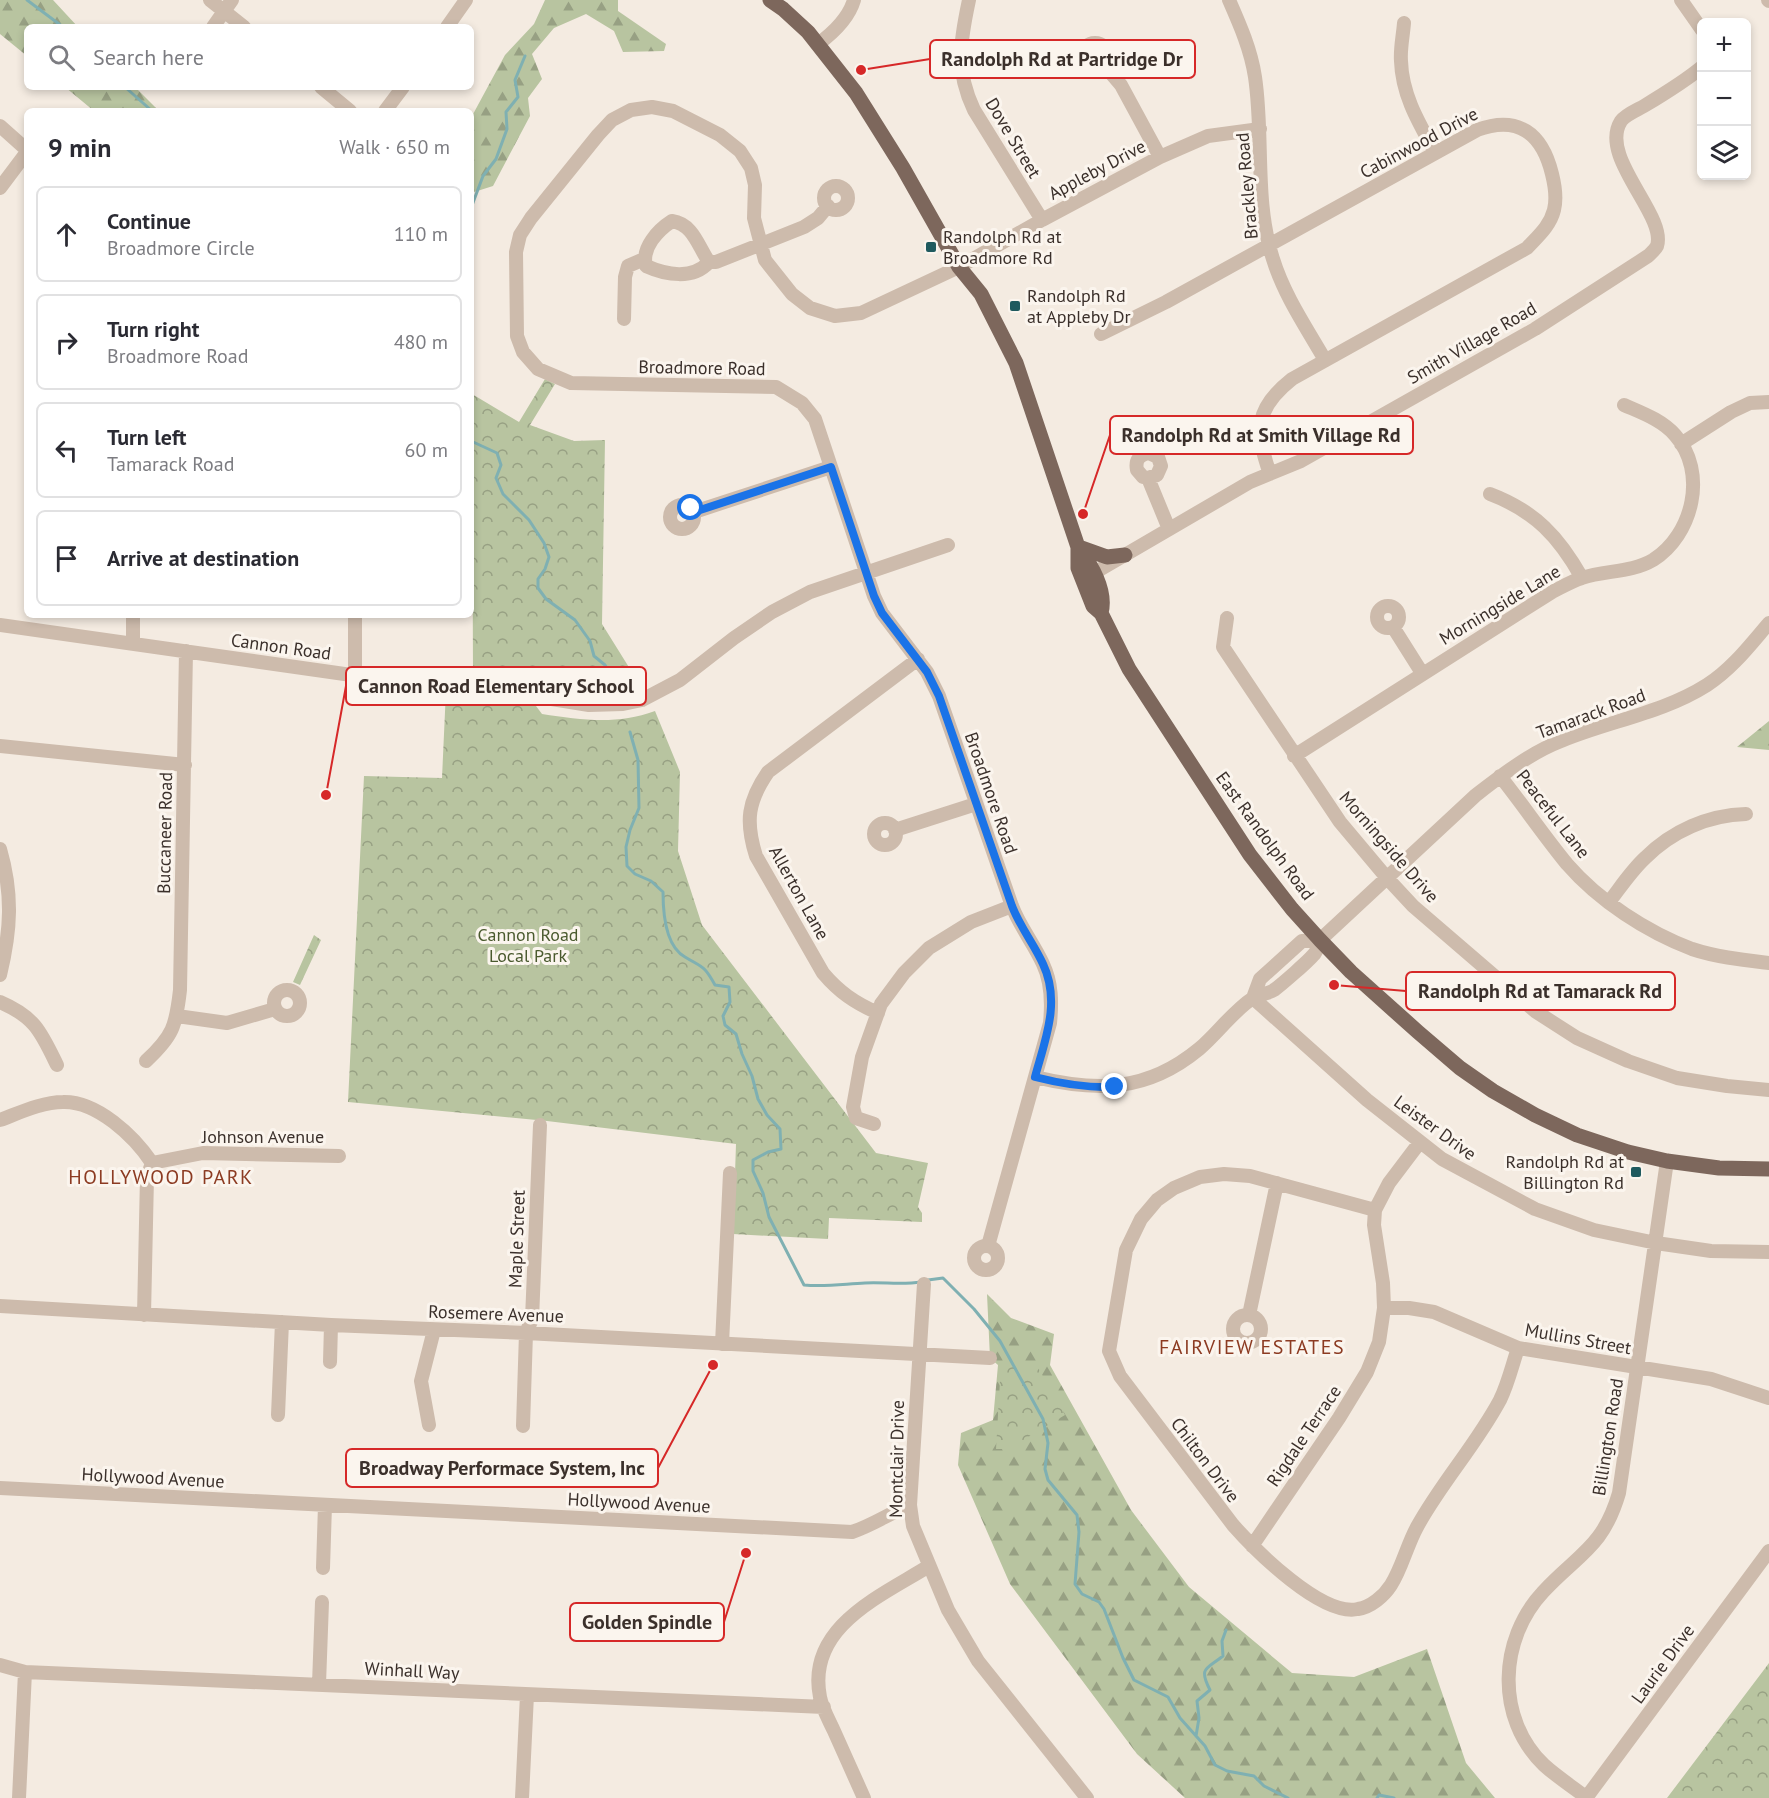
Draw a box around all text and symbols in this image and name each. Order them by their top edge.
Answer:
map controls [1697,18,1751,180]
button: + [1697,18,1751,72]
search box [24,24,474,90]
callout: Randolph Rd at Partridge Dr [930,40,1195,78]
icon: search [45,41,78,74]
text: Search here [93,43,204,71]
text: Randolph Rd at Partridge Dr [941,46,1183,72]
button: − [1697,72,1751,126]
street label: Dove Street [980,93,1046,182]
street label: Cabinwood Drive [1356,102,1482,183]
button: layers [1697,126,1751,180]
text: 9 min [48,131,111,164]
street label: Brackley Road [1230,132,1263,240]
text: Walk · 650 m [339,134,450,160]
street label: Appleby Drive [1044,134,1149,205]
text: Continue [107,207,191,235]
icon: ahead [50,218,83,251]
text: 110 m [394,221,448,247]
place label: Randolph Rd at Broadmore Rd [943,225,1062,269]
text: Broadmore Circle [107,235,255,261]
marker: Randolph Rd at Broadmore Rd [924,240,938,254]
place label: Randolph Rd at Appleby Dr [1027,284,1131,328]
street label: Smith Village Road [1403,296,1540,389]
marker: Randolph Rd at Appleby Dr [1008,299,1022,313]
text: Turn right [107,315,199,343]
icon: right [50,326,83,359]
text: 480 m [394,329,448,355]
text: Broadmore Road [107,343,248,369]
street label: Broadmore Road [638,355,766,380]
callout: Randolph Rd at Smith Village Rd [1110,416,1413,454]
text: Randolph Rd at Smith Village Rd [1121,422,1401,448]
text: Turn left [107,423,187,451]
icon: left [50,434,83,467]
text: 60 m [405,437,448,463]
text: Tamarack Road [107,451,234,477]
route start [677,494,703,520]
icon: arrive [50,542,83,575]
text: Arrive at destination [107,544,299,572]
street label: Morningside Lane [1435,559,1564,650]
street label: Cannon Road [229,628,333,665]
callout: Cannon Road Elementary School [346,667,646,705]
text: Cannon Road Elementary School [358,673,634,699]
street label: Tamarack Road [1533,683,1649,744]
street label: Broadmore Road [960,729,1023,857]
street label: Peaceful Lane [1511,765,1595,863]
street label: East Randolph Road [1211,767,1320,905]
street label: Buccaneer Road [152,772,177,894]
street label: Morningside Drive [1335,786,1444,907]
street label: Allerton Lane [764,842,835,944]
park label: Cannon Road Local Park [478,923,579,967]
callout: Randolph Rd at Tamarack Rd [1406,972,1675,1010]
text: Randolph Rd at Tamarack Rd [1418,978,1662,1004]
route end [1101,1073,1127,1099]
street label: Leister Drive [1390,1090,1481,1165]
street label: Johnson Avenue [201,1125,324,1148]
place label: Randolph Rd at Billington Rd [1505,1150,1624,1194]
district label: HOLLYWOOD PARK [68,1164,254,1190]
marker: Randolph Rd at Billington Rd [1629,1165,1643,1179]
street label: Maple Street [503,1190,530,1288]
street label: Rosemere Avenue [428,1300,564,1327]
street label: Mullins Street [1523,1318,1633,1359]
district label: FAIRVIEW ESTATES [1159,1334,1345,1360]
street label: Billington Road [1587,1377,1628,1497]
street label: Rigdale Terrace [1261,1381,1346,1491]
street label: Montclair Drive [884,1400,909,1518]
street label: Chilton Drive [1166,1413,1245,1507]
callout: Broadway Performace System, Inc [346,1449,658,1487]
text: Broadway Performace System, Inc [359,1455,645,1481]
street label: Hollywood Avenue [81,1462,225,1493]
street label: Hollywood Avenue [567,1487,711,1518]
callout: Golden Spindle [570,1603,724,1641]
text: Golden Spindle [582,1609,712,1635]
street label: Laurie Drive [1626,1619,1699,1708]
street label: Winhall Way [364,1657,461,1684]

